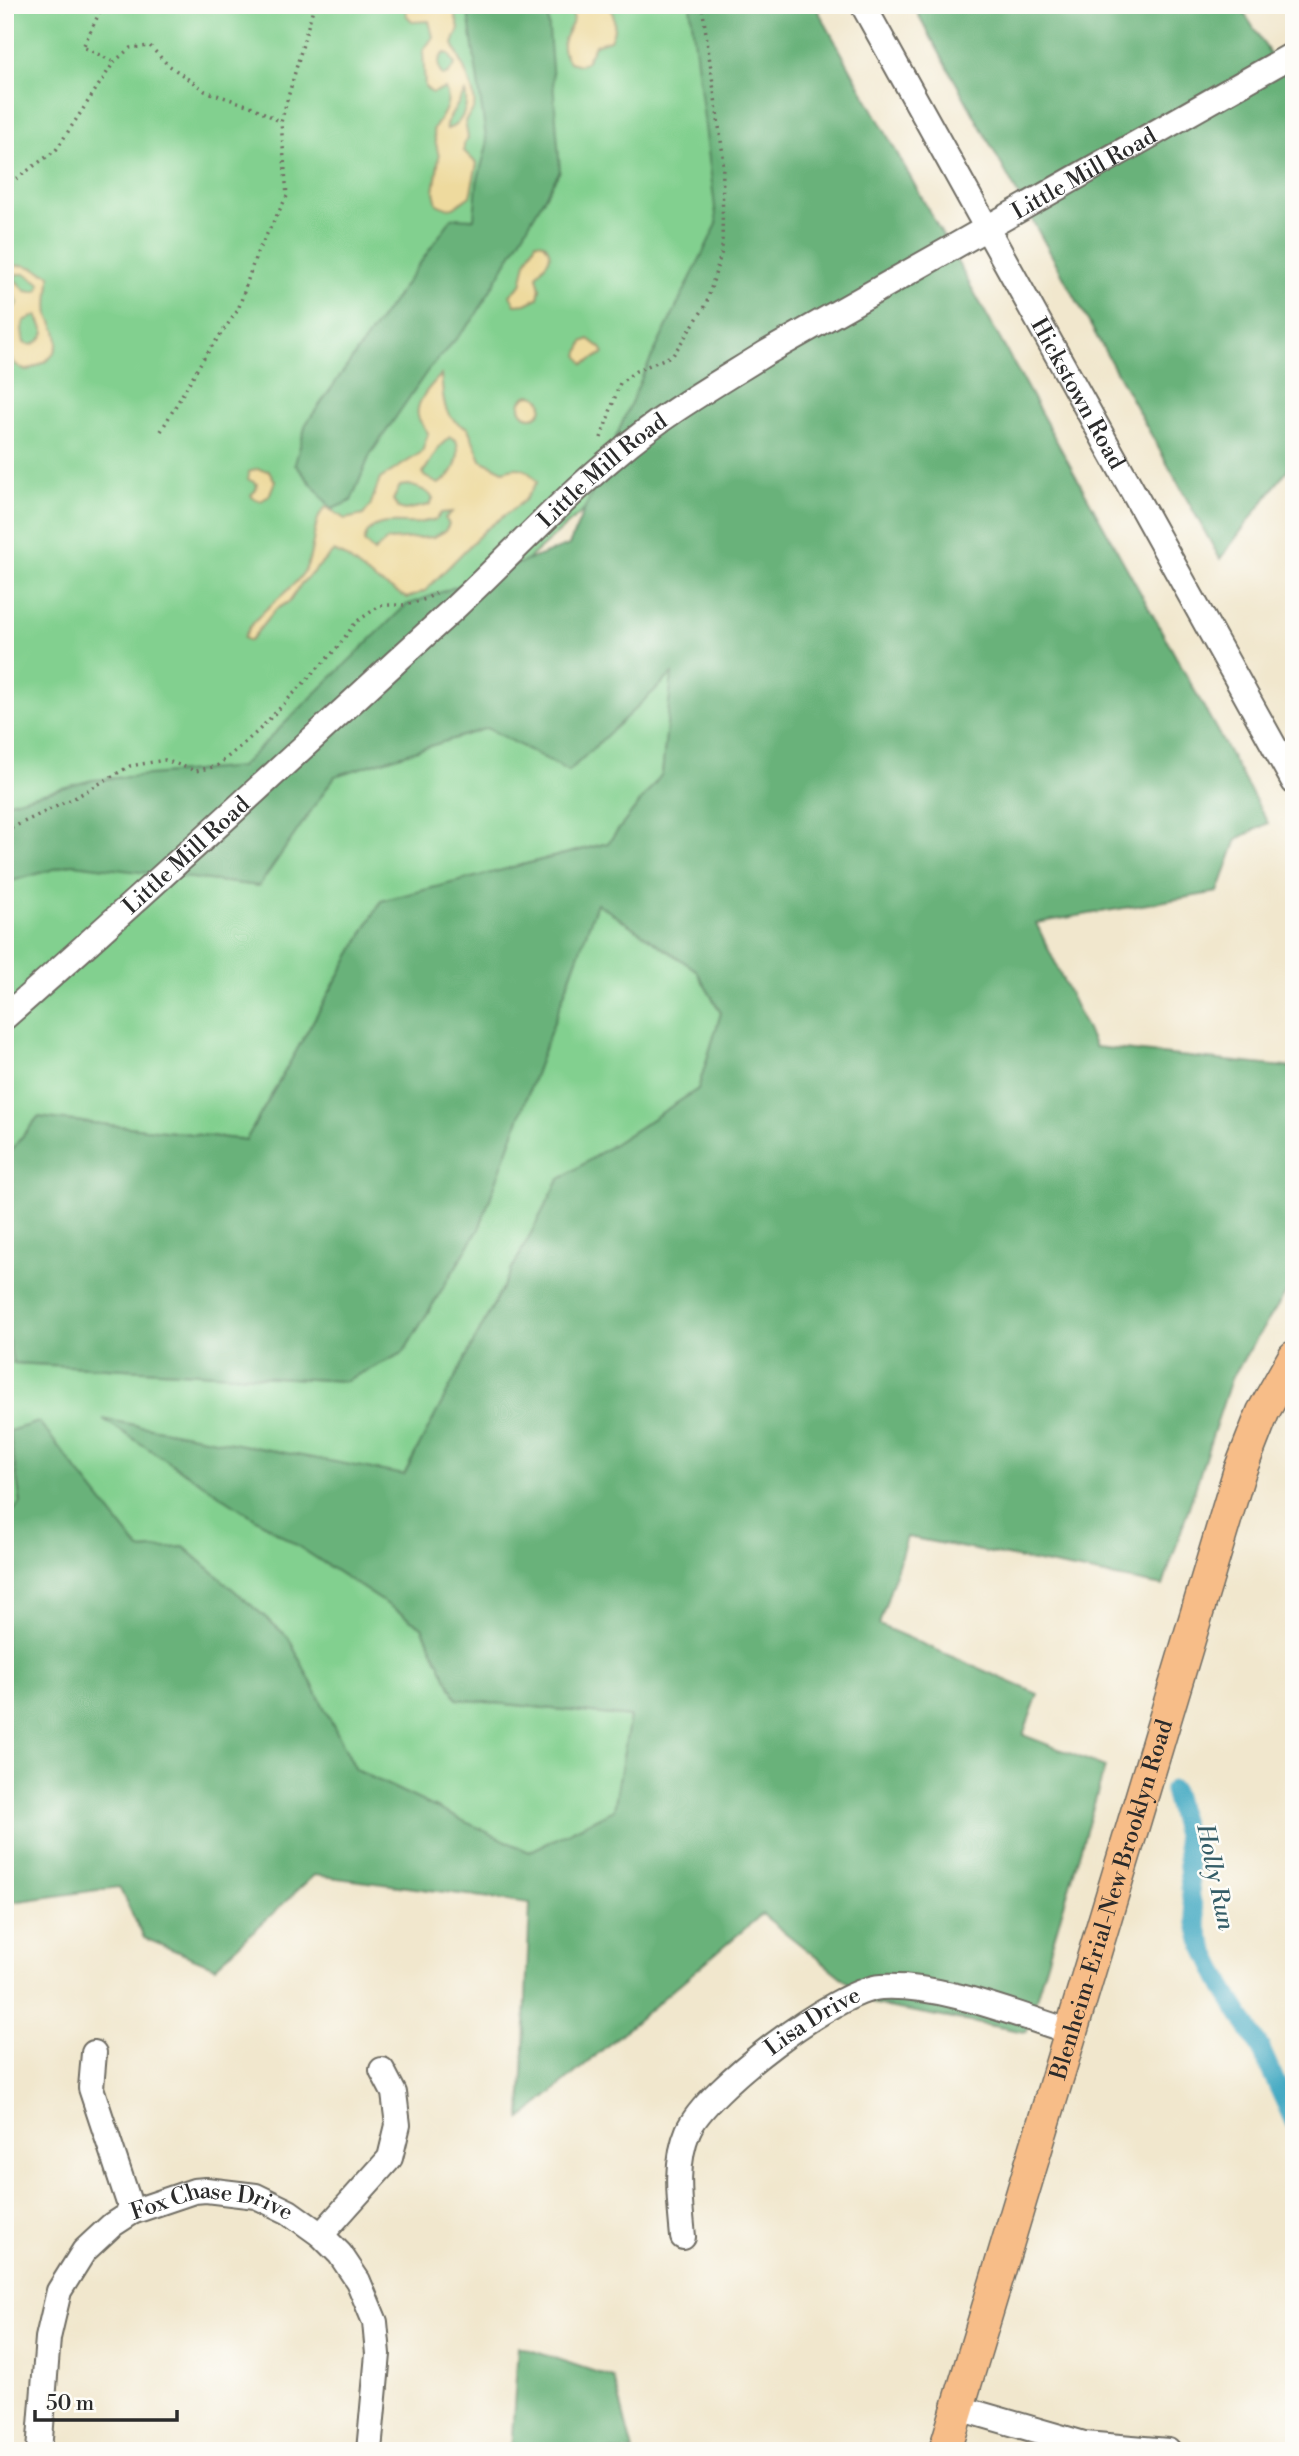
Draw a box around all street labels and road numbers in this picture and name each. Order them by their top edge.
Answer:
street label: Little Mill Road [1007,122,1162,226]
street label: Hickstown Road [1024,313,1131,474]
street label: Little Mill Road [532,407,673,534]
street label: Little Mill Road [117,790,256,920]
street label: Blenheim-Erial-New Brooklyn Road [1044,1716,1179,2084]
street label: Lisa Drive [759,1981,865,2062]
street label: Fox Chase Drive [127,2206,295,2234]

